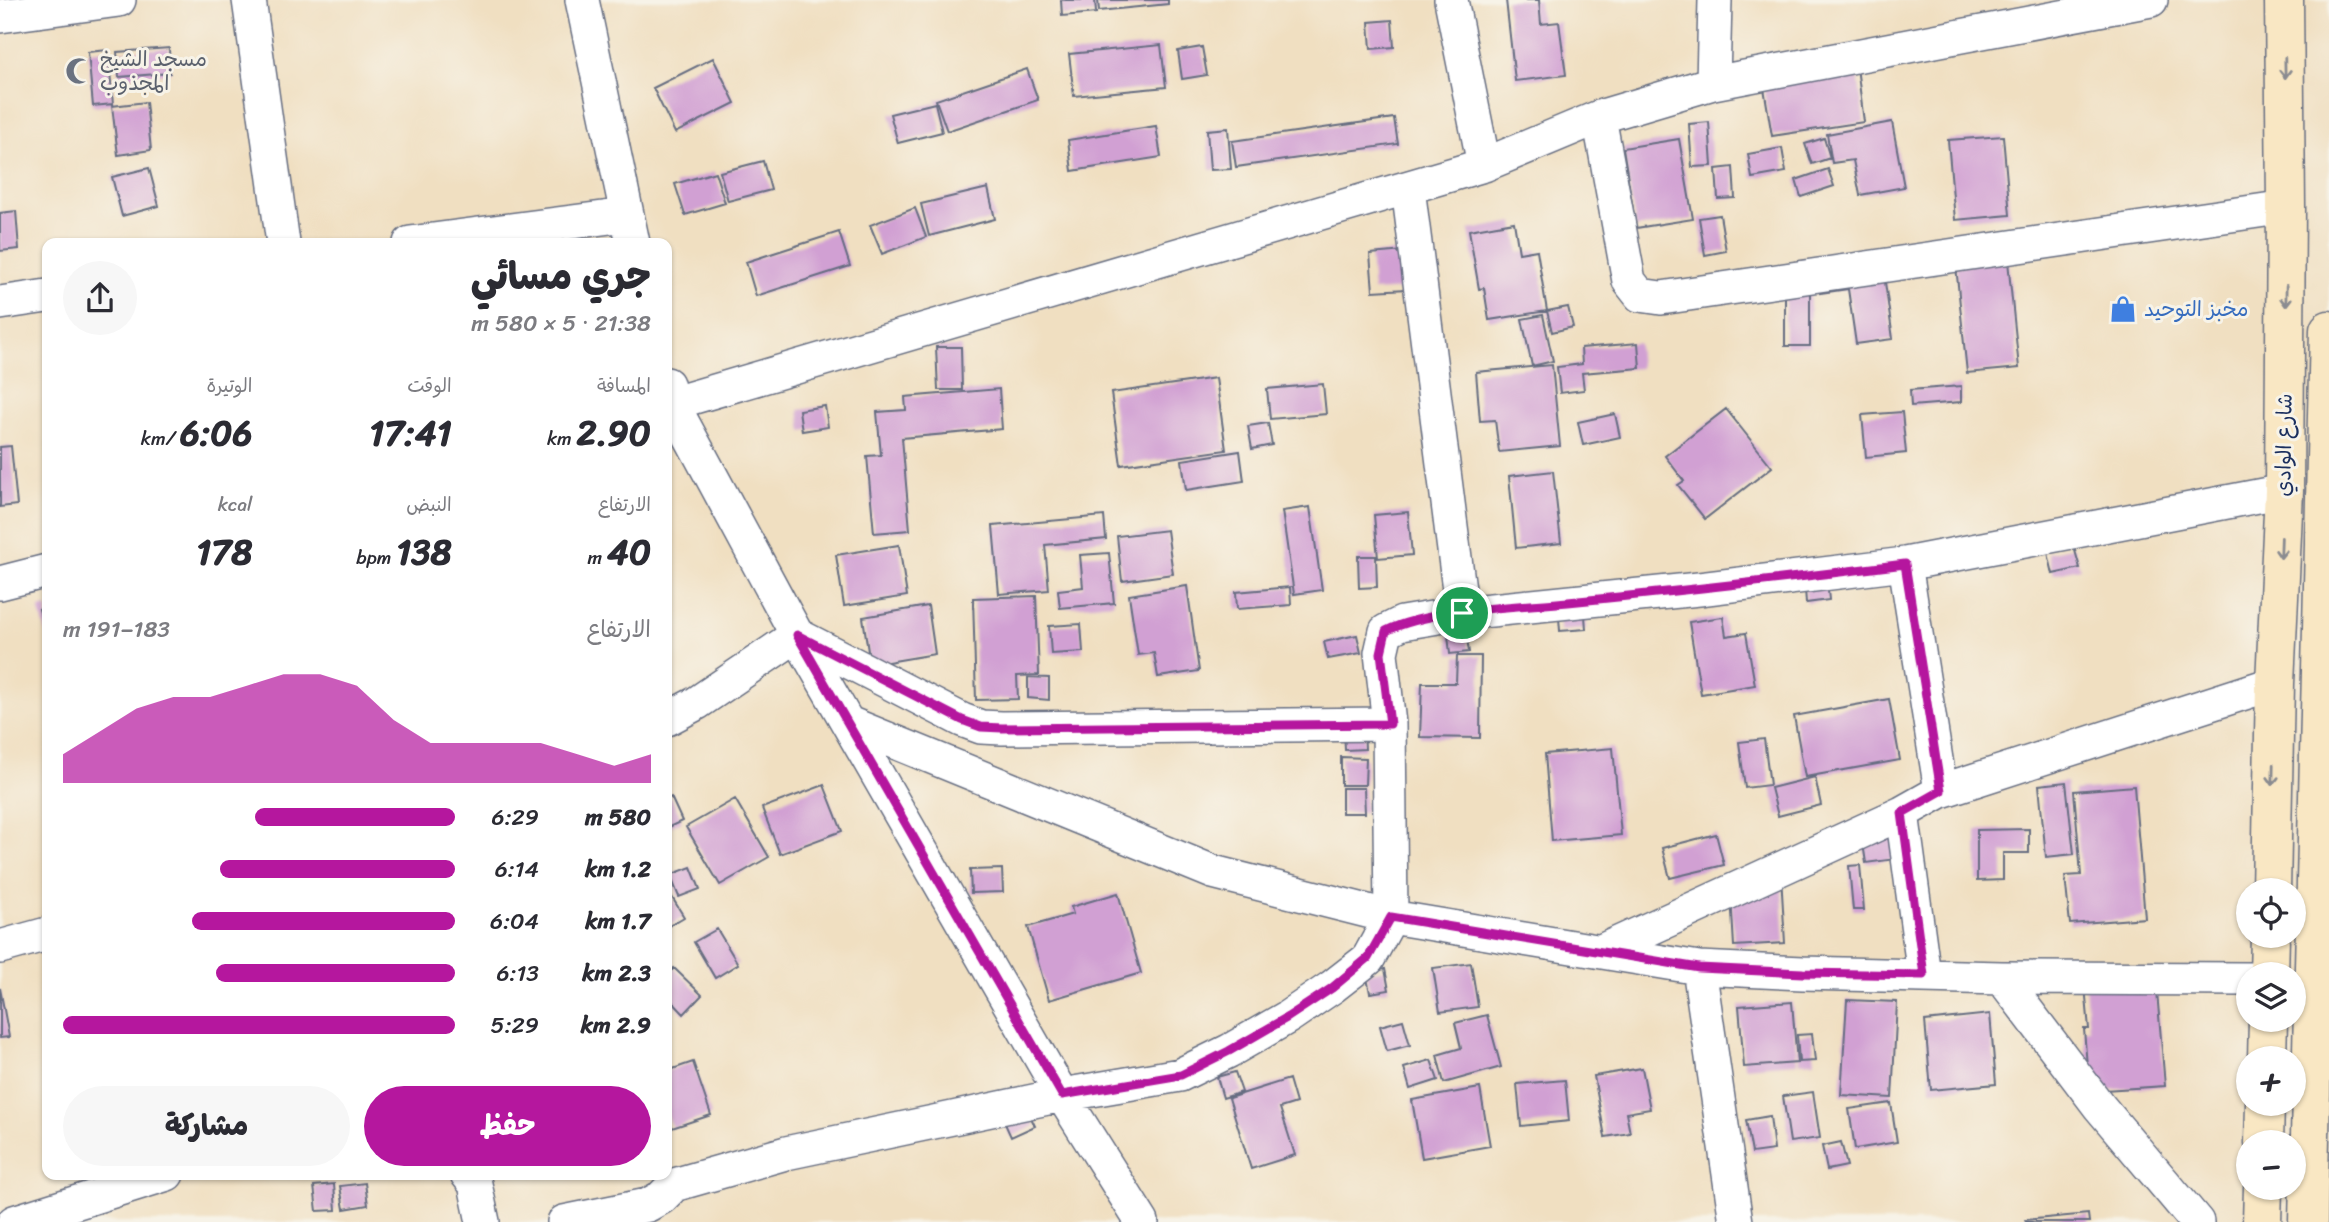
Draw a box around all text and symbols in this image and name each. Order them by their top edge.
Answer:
place label: مسجد الشيخ المجذوب [100,40,207,102]
mosque icon: مسجد الشيخ المجذوب [64,56,94,86]
one-way arrow [2278,56,2292,79]
text: جري مسائي [471,243,651,310]
button: share [63,261,137,335]
one-way arrow [2279,284,2292,307]
place label: مخبز التوحيد [2144,290,2248,328]
shop icon: مخبز التوحيد [2108,294,2138,324]
text: 21:38 · 5 × 580 m [471,303,651,344]
text: الوتيرة [206,369,252,402]
text: الوقت [407,369,452,402]
text: المسافة [597,369,651,402]
street label: شارع الوادي [2264,393,2304,497]
text: 6:06 [180,402,252,464]
text: 17:41 [369,402,452,464]
text: 2.90 [577,402,651,464]
text: /km [141,422,180,455]
text: km [547,422,577,455]
text: kcal [218,488,252,521]
text: النبض [406,488,452,521]
text: الارتفاع [598,488,651,521]
text: 178 [196,521,252,583]
text: 138 [396,521,452,583]
text: 40 [607,521,651,583]
one-way arrow [2275,536,2288,559]
text: bpm [356,541,396,574]
text: m [587,541,607,574]
pin [1432,583,1492,643]
icon: arrive [1443,594,1481,632]
text: 183–191 m [63,609,170,650]
text: الارتفاع [587,609,651,650]
one-way arrow [2266,763,2280,786]
text: 6:29 [492,797,539,838]
text: 580 m [585,797,651,838]
text: 6:14 [495,849,539,890]
text: 1.2 km [585,849,651,890]
map controls [2236,878,2306,1200]
button: locate [2236,878,2306,948]
text: 6:04 [490,901,539,942]
text: 1.7 km [585,901,651,942]
text: 6:13 [496,953,539,994]
text: 2.3 km [582,953,651,994]
button: layers [2236,962,2306,1032]
text: 5:29 [491,1005,539,1046]
text: 2.9 km [581,1005,651,1046]
button: + [2236,1046,2306,1116]
button: مشاركة [63,1086,350,1166]
button: حفظ [364,1086,651,1166]
button: − [2236,1130,2306,1200]

